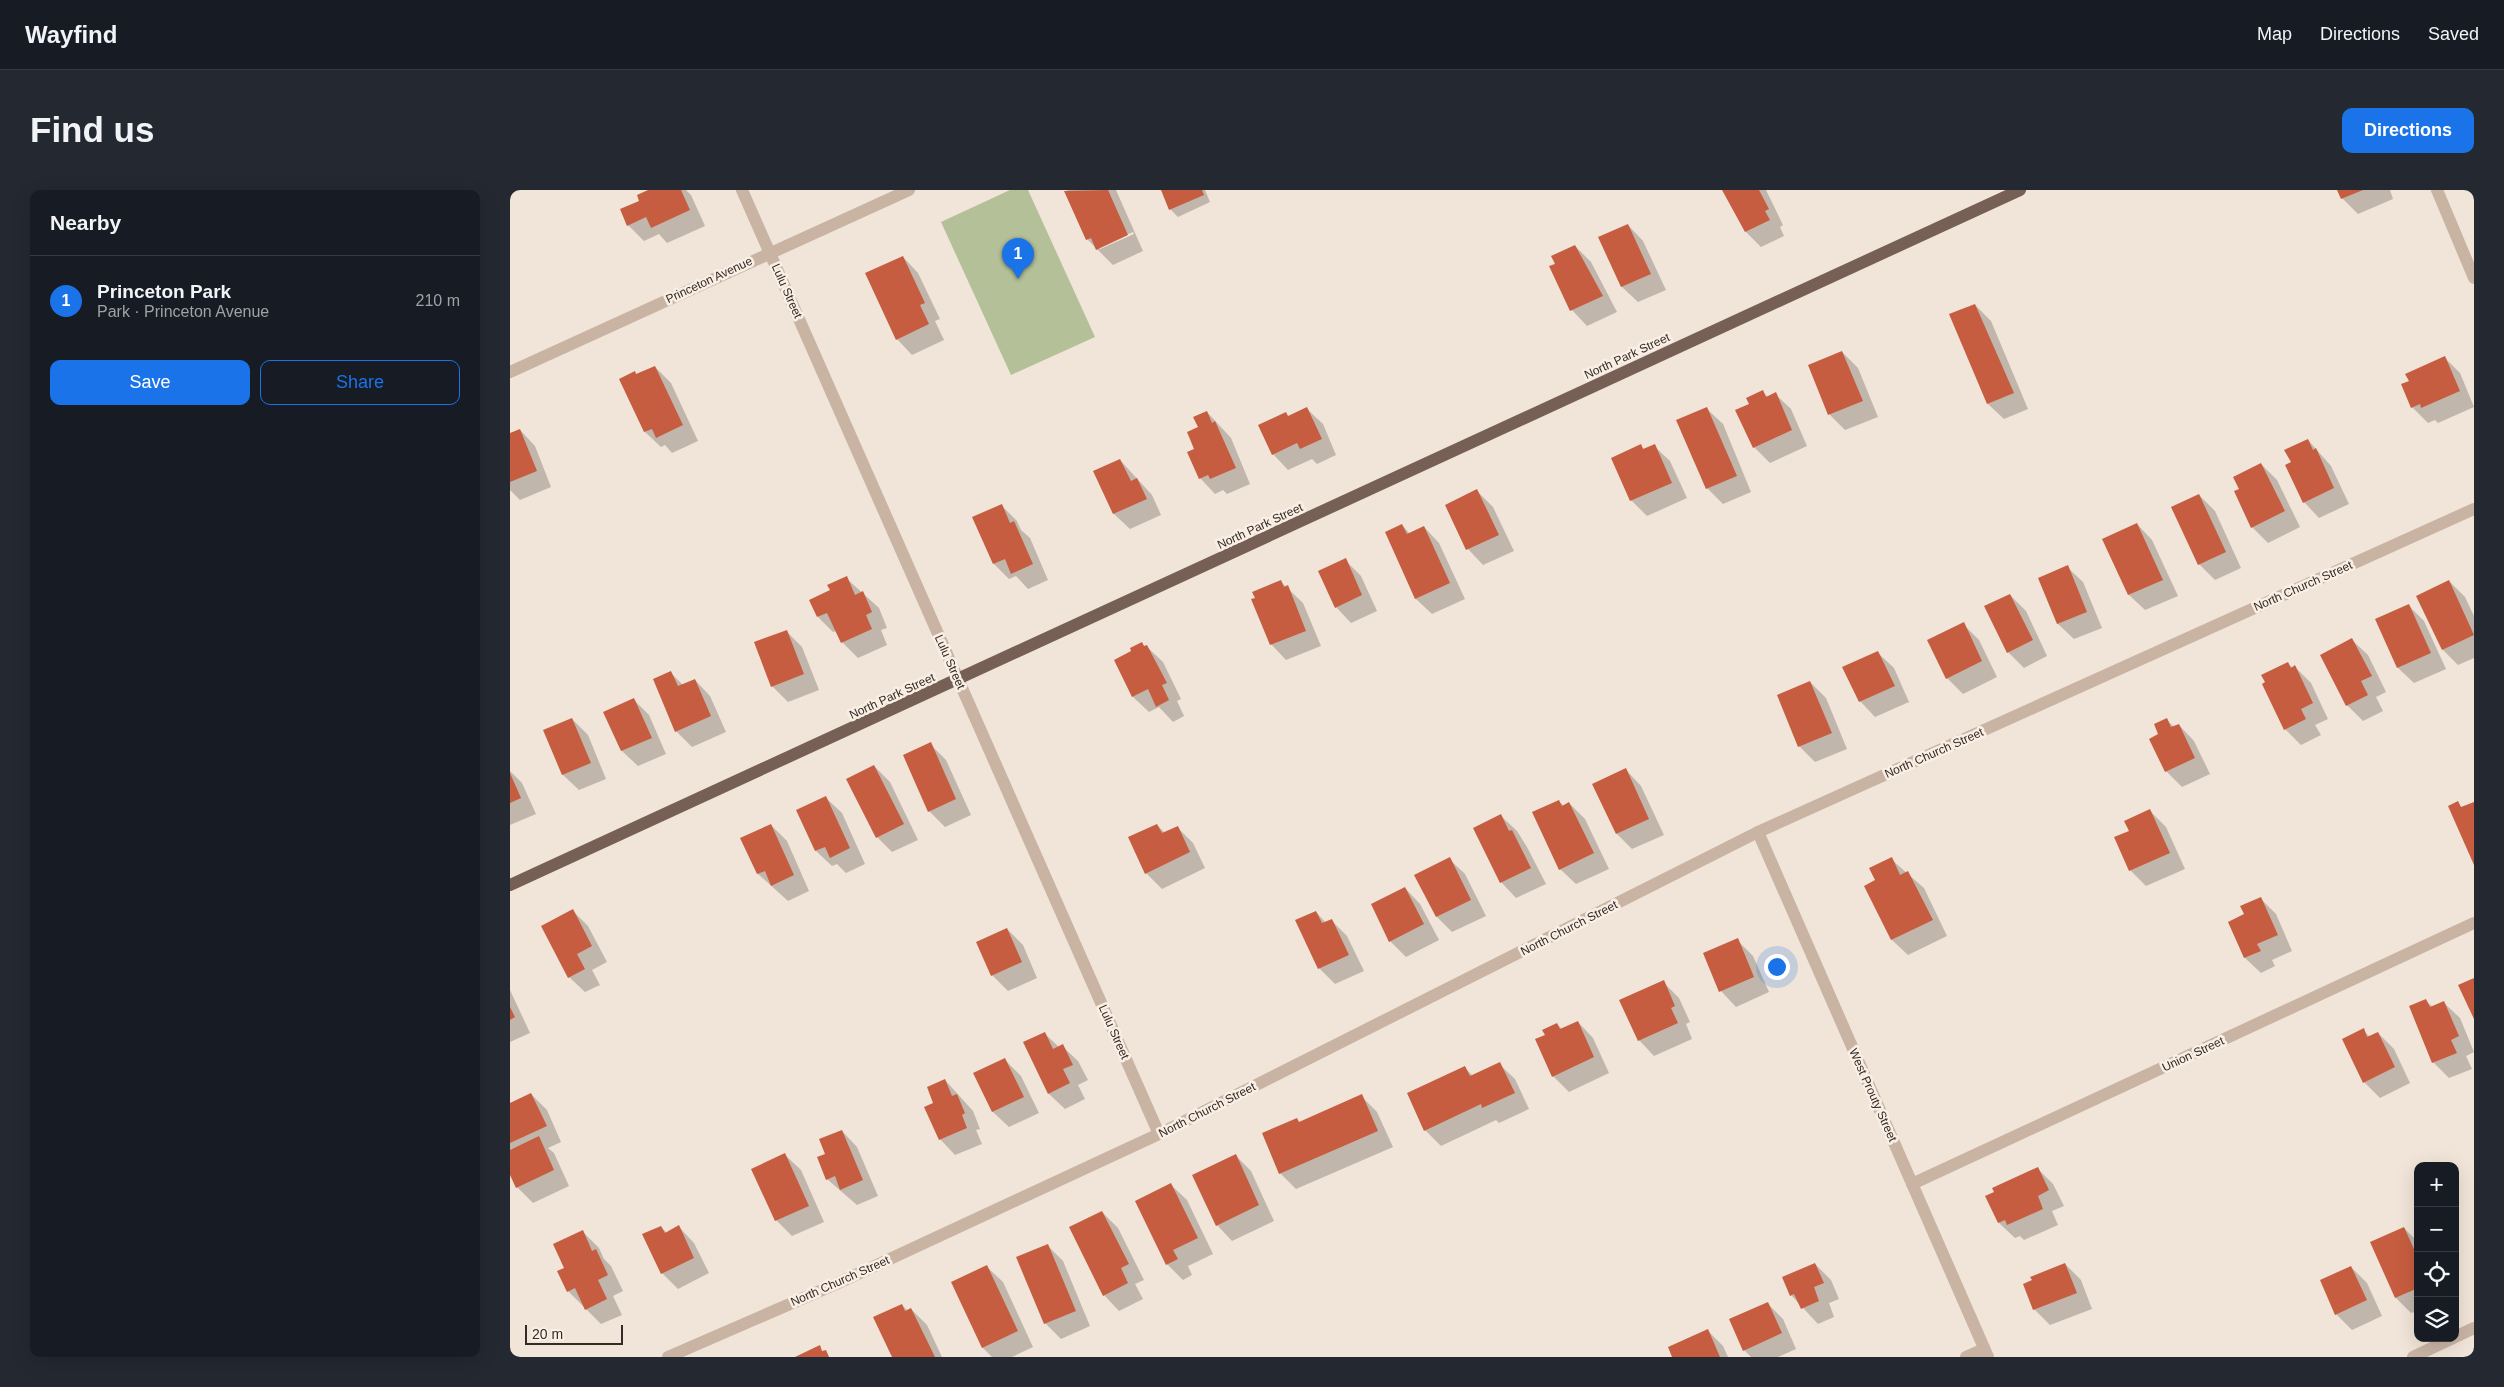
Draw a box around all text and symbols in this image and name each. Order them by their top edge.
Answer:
text: Wayfind [25,21,117,48]
text: Map [2257,24,2292,44]
text: Directions [2320,24,2400,44]
text: Saved [2428,24,2479,44]
button: Directions [2342,108,2474,153]
text: Find us [30,110,154,149]
text: Nearby [50,211,121,234]
pin: 1 [1002,238,1034,279]
street label: Princeton Avenue [664,254,755,306]
street label: Lulu Street [769,262,805,321]
text: Princeton Park [97,281,231,302]
text: 1 [62,292,70,309]
text: 210 m [416,292,460,309]
text: Park · Princeton Avenue [97,303,269,320]
street label: North Park Street [1582,330,1673,382]
button: Save [50,360,250,405]
button: Share [260,360,460,405]
street label: North Park Street [1215,500,1306,552]
street label: North Church Street [2251,558,2355,614]
street label: Lulu Street [932,633,968,692]
street label: North Park Street [847,670,938,722]
street label: North Church Street [1882,725,1986,781]
street label: North Church Street [1518,897,1620,958]
your location [1764,954,1790,980]
street label: Lulu Street [1096,1003,1132,1062]
street label: Union Street [2160,1033,2227,1074]
street label: West Prouty Street [1846,1046,1900,1144]
street label: North Church Street [1156,1079,1258,1140]
map controls [2414,1162,2459,1342]
button: + [2414,1162,2459,1207]
button: − [2414,1207,2459,1252]
button: locate [2414,1252,2459,1297]
street label: North Church Street [788,1253,892,1309]
button: layers [2414,1297,2459,1342]
scale bar [525,1322,622,1345]
text: 20 m [532,1326,563,1342]

